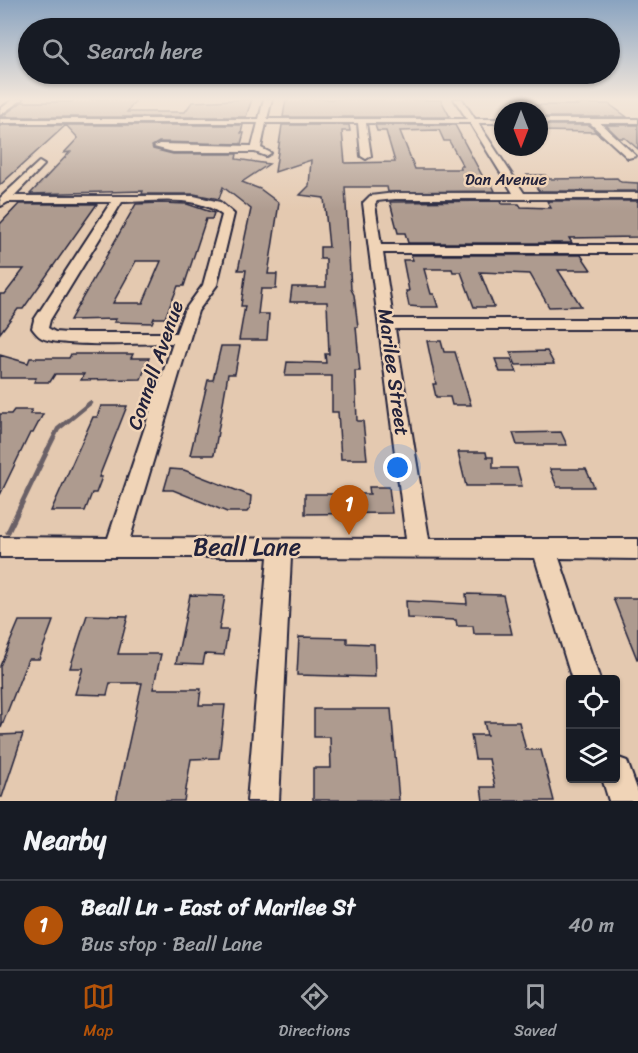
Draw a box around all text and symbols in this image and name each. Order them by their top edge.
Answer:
search box [18,18,620,84]
text: Search here [87,32,203,71]
icon: search [39,35,72,68]
north arrow [494,102,548,156]
street label: Dan Avenue [465,165,547,194]
street label: Connell Avenue [117,296,194,435]
street label: Marilee Street [367,306,420,438]
your location [383,453,412,482]
pin: 1 [330,486,368,535]
street label: Beall Lane [193,526,301,568]
map controls [566,675,620,783]
button: locate [566,675,620,729]
button: layers [566,729,620,783]
text: Nearby [24,817,106,863]
text: Beall Ln - East of Marilee St [81,888,355,927]
text: 1 [39,908,48,943]
text: 40 m [568,908,614,943]
text: Bus stop · Beall Lane [81,927,262,962]
tab: Map [82,980,115,1045]
tab: Directions [279,980,350,1045]
tab: Saved [514,980,556,1045]

